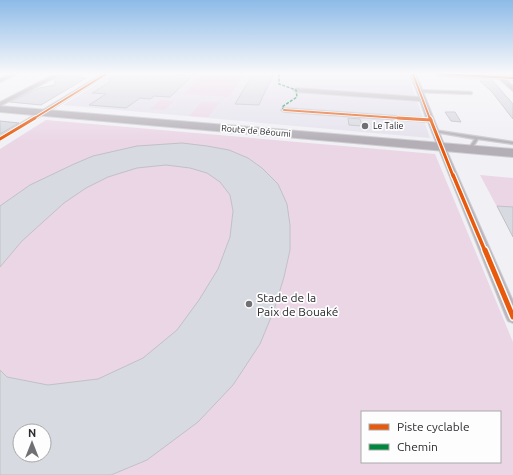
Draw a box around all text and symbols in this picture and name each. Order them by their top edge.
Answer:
marker: Le Talie [360,121,370,131]
place label: Le Talie [373,121,403,131]
street label: Route de Béoumi [221,123,291,139]
place label: Stade de la Paix de Bouaké [257,291,339,318]
marker: Stade de la Paix de Bouaké [244,299,254,309]
legend [361,411,501,463]
text: Piste cyclable [397,420,470,433]
north arrow [12,423,52,463]
text: N [28,427,36,439]
text: Chemin [397,440,438,453]

